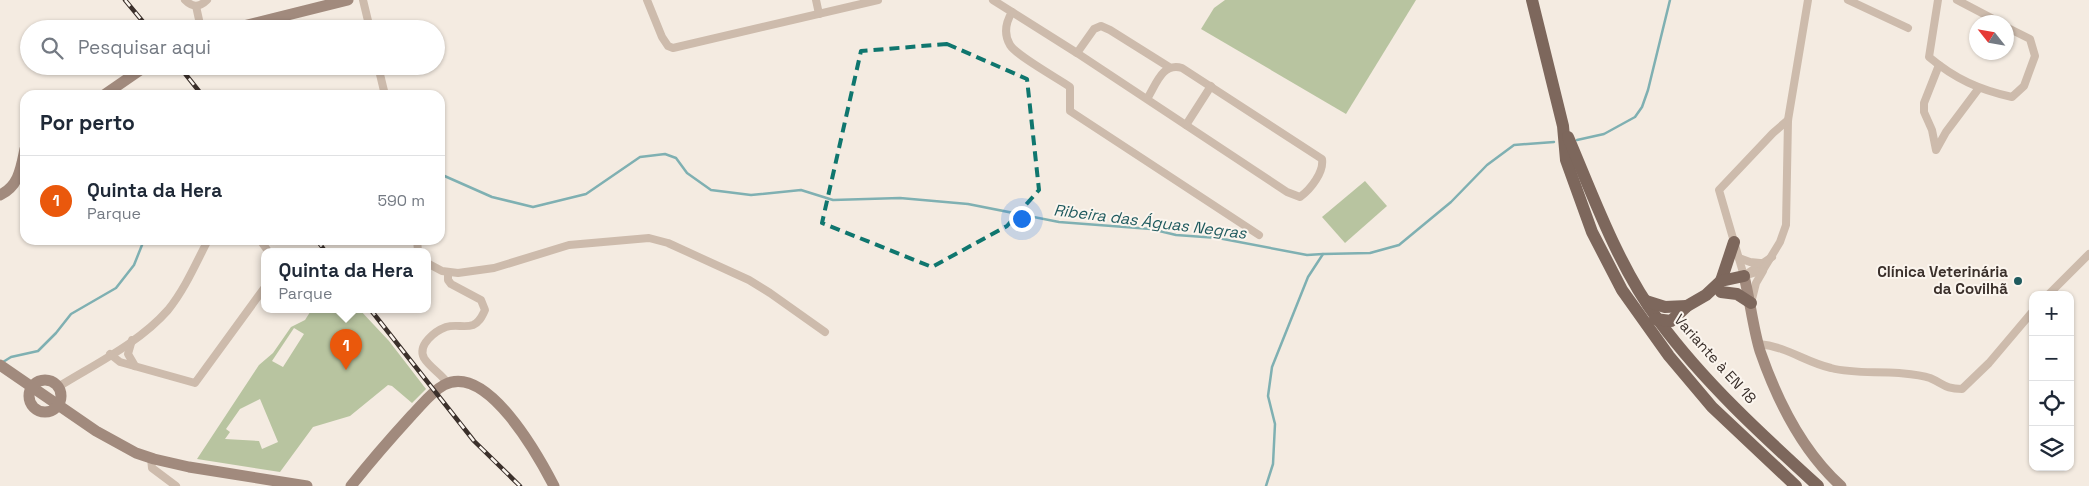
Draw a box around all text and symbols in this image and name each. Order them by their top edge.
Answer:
north arrow [1969,15,2014,60]
search box [20,20,445,75]
icon: search [38,34,66,62]
text: Pesquisar aqui [78,35,211,60]
text: Por perto [40,109,135,136]
text: Quinta da Hera [87,178,222,203]
text: 1 [52,190,60,211]
text: 590 m [377,190,425,211]
water label: Ribeira das Águas Negras [1052,199,1248,244]
text: Parque [87,203,141,224]
your location [1009,206,1035,232]
popup [261,248,431,313]
text: Quinta da Hera [278,258,414,283]
place label: Clínica Veterinária da Covilhã [1877,262,2008,298]
marker: Clínica Veterinária da Covilhã [2012,275,2024,287]
text: Parque [278,283,332,304]
map controls [2029,291,2074,471]
button: + [2029,291,2074,336]
street label: Variante à EN 18 [1670,310,1761,407]
pin: 1 [330,329,362,370]
button: − [2029,336,2074,381]
button: locate [2029,381,2074,426]
button: layers [2029,426,2074,471]

